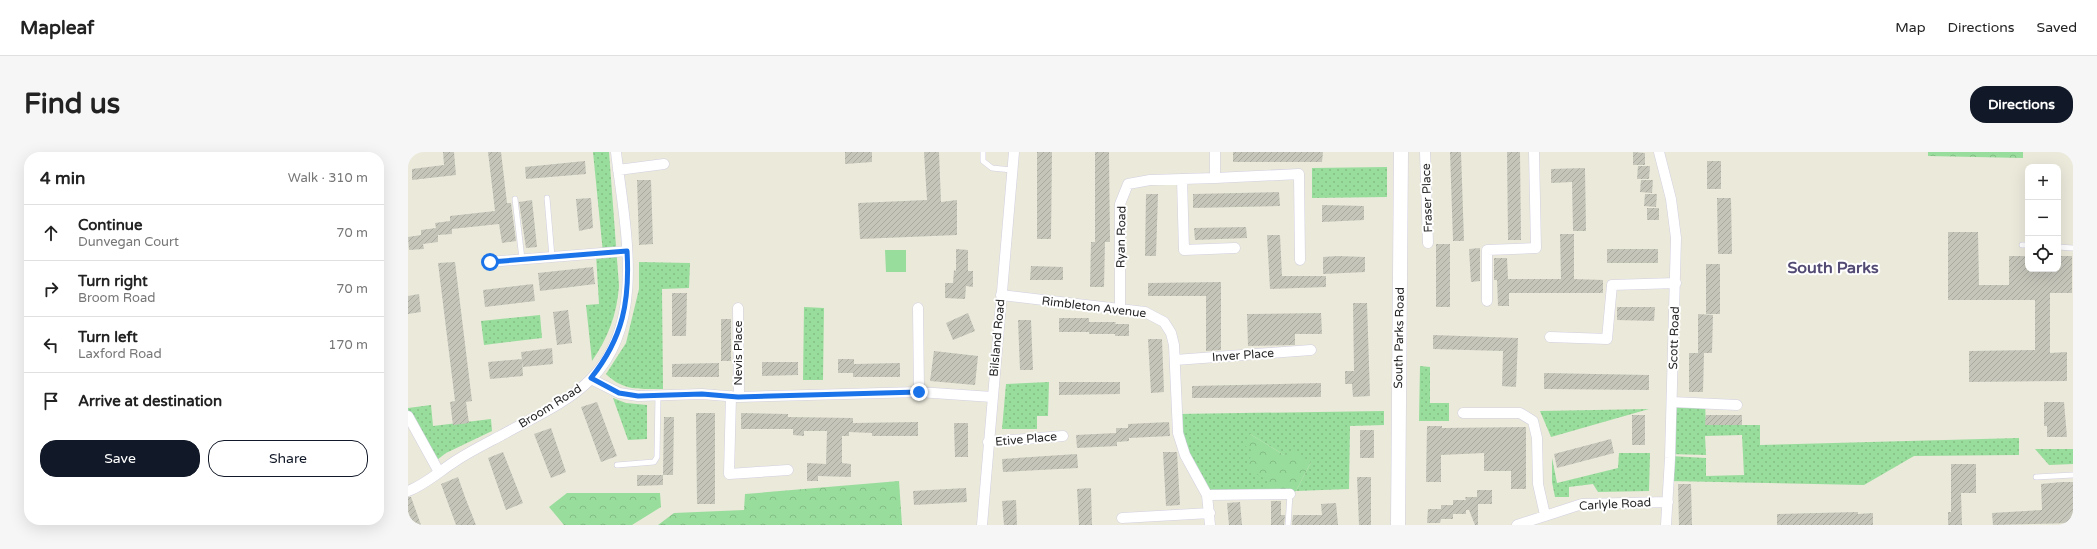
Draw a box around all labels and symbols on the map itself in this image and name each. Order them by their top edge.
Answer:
street label: Fraser Place [1419,163,1435,233]
street label: Ryan Road [1113,206,1129,268]
route start [481,253,499,271]
district label: South Parks [1787,258,1879,278]
street label: South Parks Road [1391,287,1407,389]
street label: Rimbleton Avenue [1041,294,1147,320]
street label: Bilsland Road [987,299,1007,377]
street label: Scott Road [1666,306,1682,370]
street label: Nevis Place [731,320,745,386]
street label: Inver Place [1212,346,1275,364]
street label: Broom Road [516,381,584,431]
route end [910,383,928,401]
street label: Etive Place [994,429,1058,449]
street label: Carlyle Road [1579,495,1651,513]

